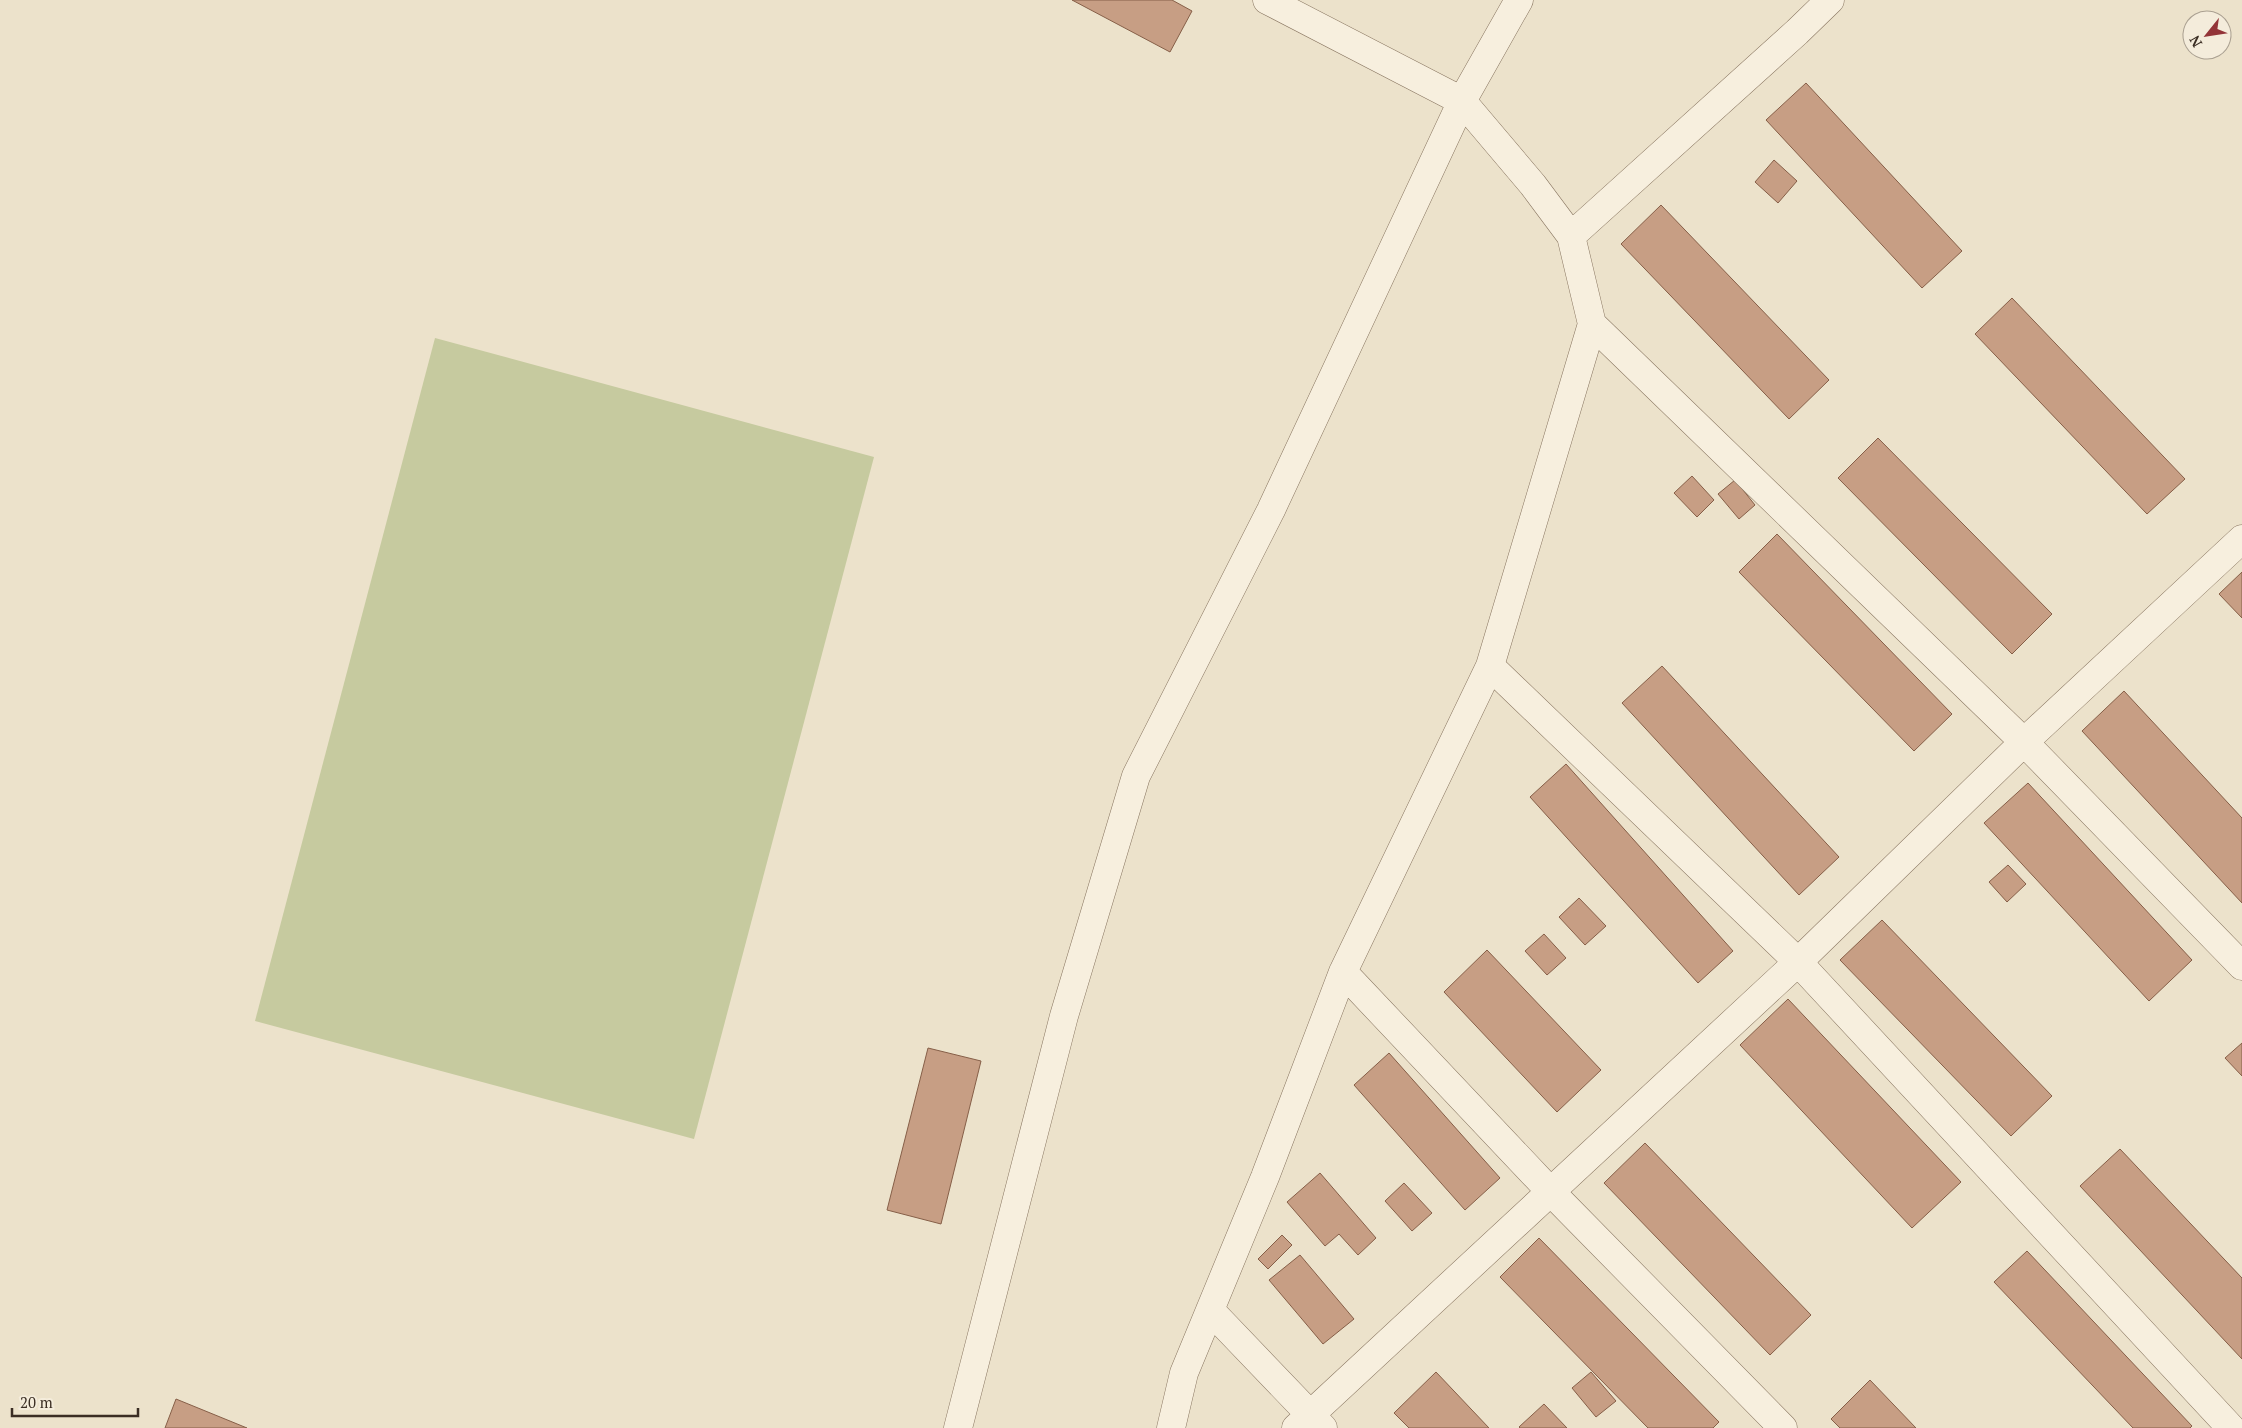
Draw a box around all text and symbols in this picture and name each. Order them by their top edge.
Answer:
north arrow [2182,10,2232,60]
text: N [2184,32,2206,51]
scale bar [12,1386,139,1418]
text: 20 m [20,1392,53,1412]

